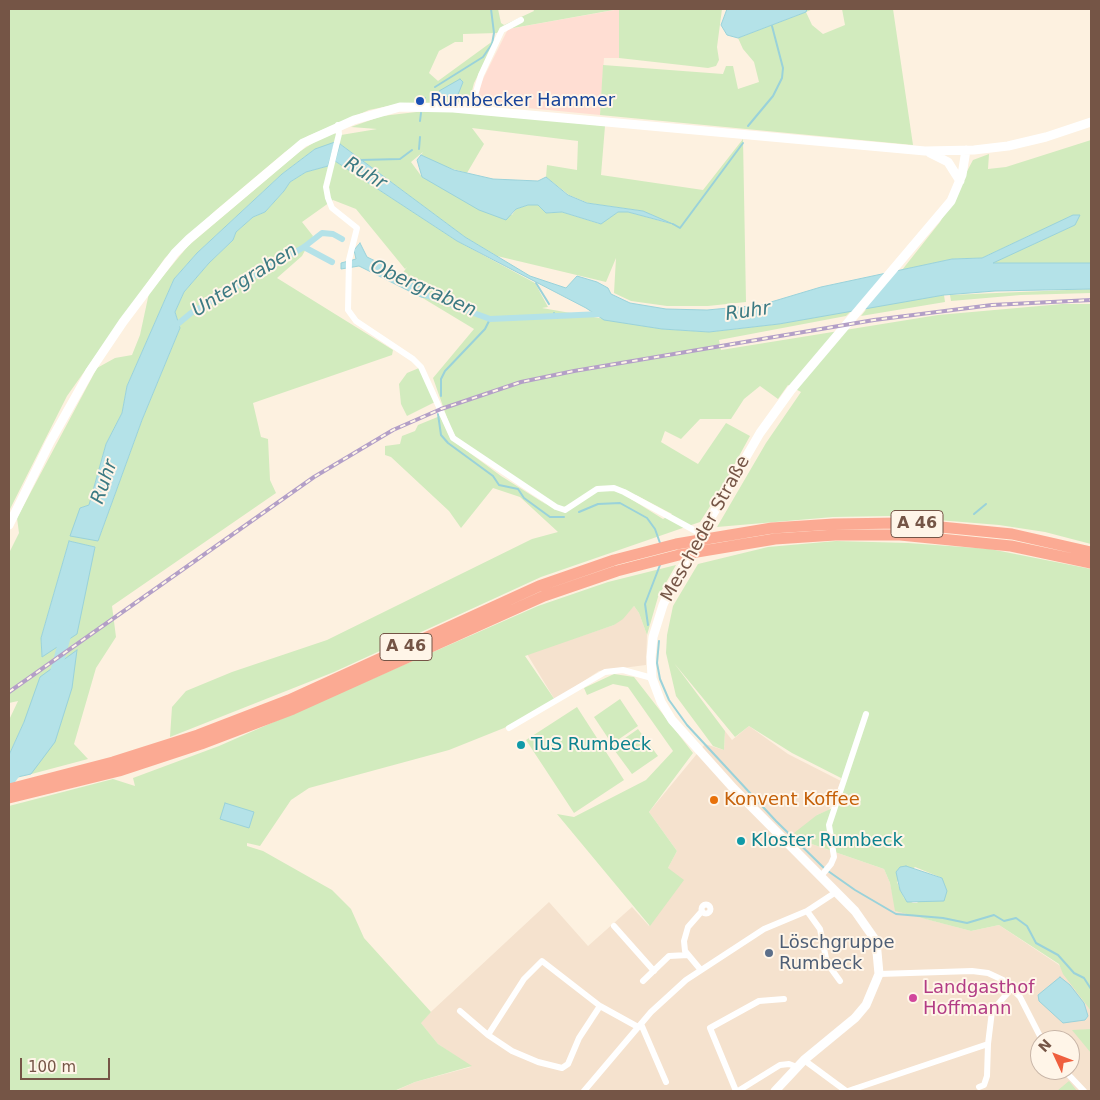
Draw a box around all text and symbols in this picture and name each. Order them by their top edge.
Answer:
place label: Rumbecker Hammer [430,90,615,112]
marker: Rumbecker Hammer [414,95,426,107]
water label: Ruhr [340,153,390,195]
water label: Untergraben [188,239,302,323]
water label: Obergraben [366,255,480,323]
water label: Ruhr [724,298,772,326]
street label: Mescheder Straße [657,452,755,606]
water label: Ruhr [87,457,123,507]
road number: A 46 [891,510,943,538]
road number: A 46 [380,634,432,660]
place label: TuS Rumbeck [531,734,651,756]
marker: TuS Rumbeck [515,739,527,751]
place label: Konvent Koffee [724,789,860,811]
marker: Konvent Koffee [708,794,720,806]
place label: Kloster Rumbeck [751,830,903,852]
marker: Kloster Rumbeck [735,835,747,847]
place label: Löschgruppe Rumbeck [779,932,895,974]
marker: Löschgruppe Rumbeck [763,947,775,959]
place label: Landgasthof Hoffmann [923,977,1035,1020]
marker: Landgasthof Hoffmann [907,992,919,1004]
north arrow [1030,1030,1080,1080]
text: N [1035,1036,1055,1055]
scale bar [22,1048,112,1080]
text: 100 m [28,1058,76,1076]

